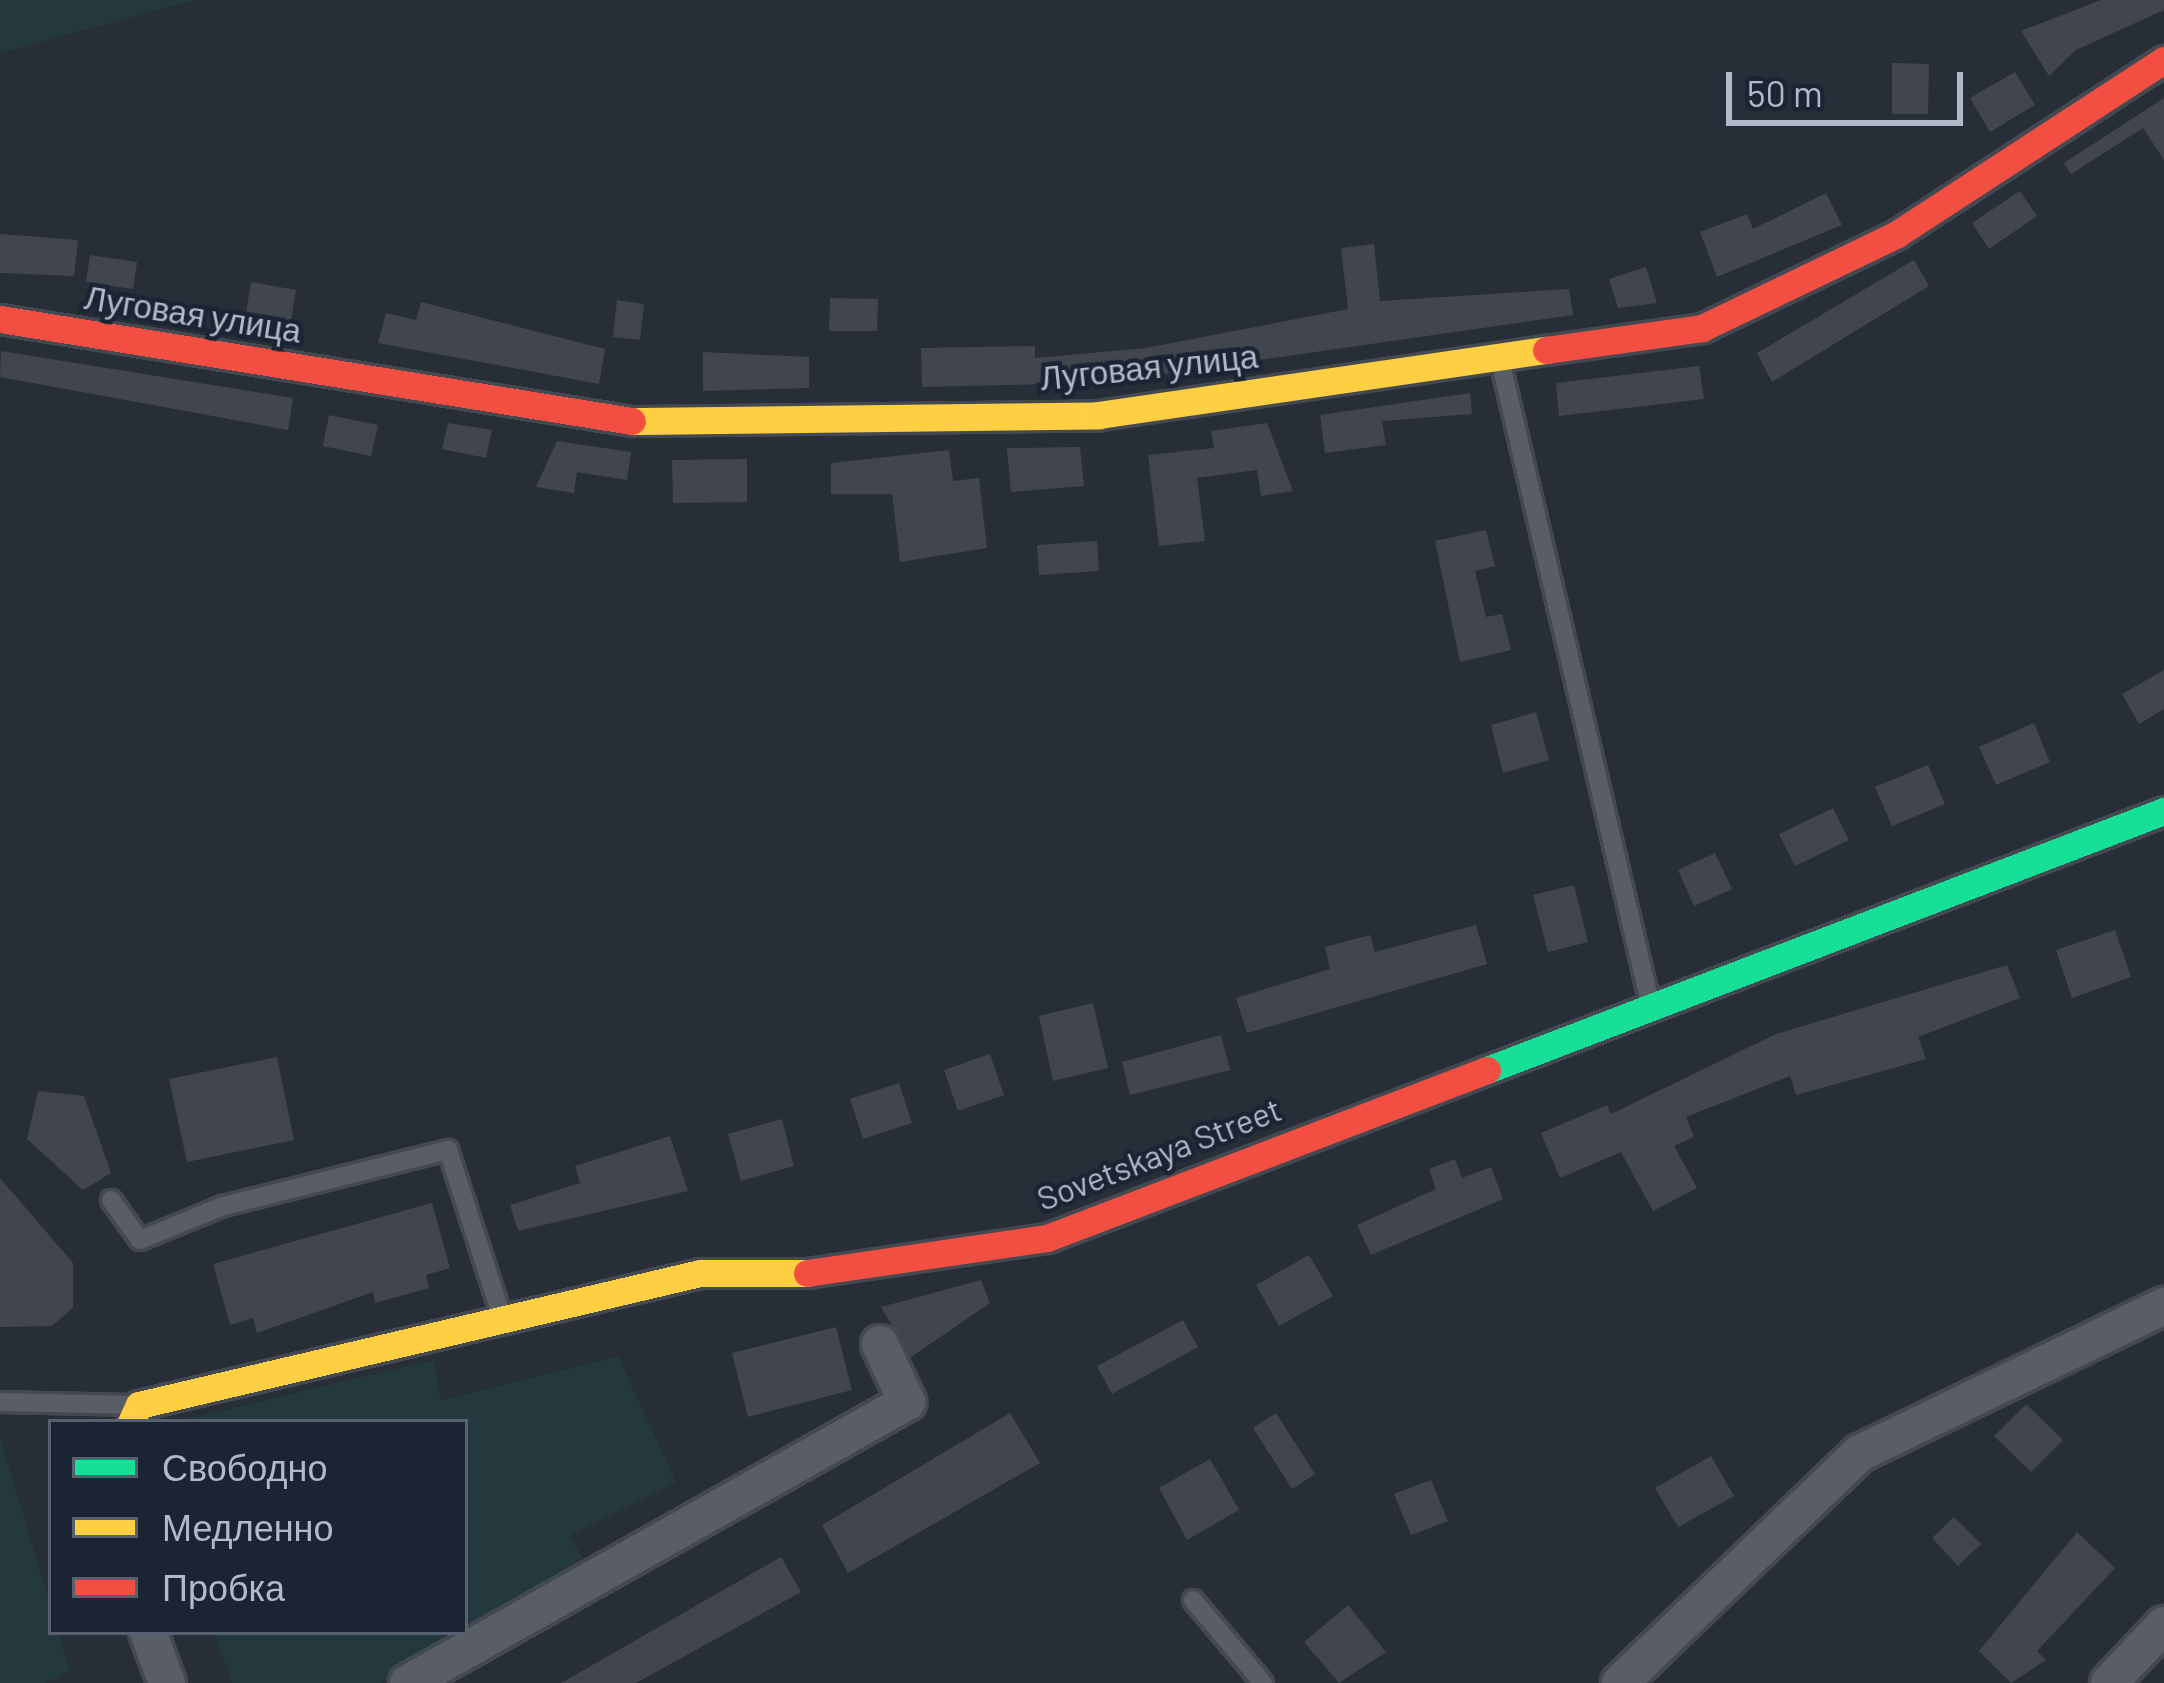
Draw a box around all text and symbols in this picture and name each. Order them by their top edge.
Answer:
scale bar [1732,48,1969,122]
text: 50 m [1747,71,1823,114]
street label: Луговая улица [82,277,304,351]
street label: Луговая улица [1038,336,1260,398]
street label: Sovetskaya Street [1031,1089,1287,1219]
legend [48,1419,468,1635]
text: Свободно [162,1445,328,1488]
text: Медленно [162,1505,333,1548]
text: Пробка [162,1565,285,1608]

